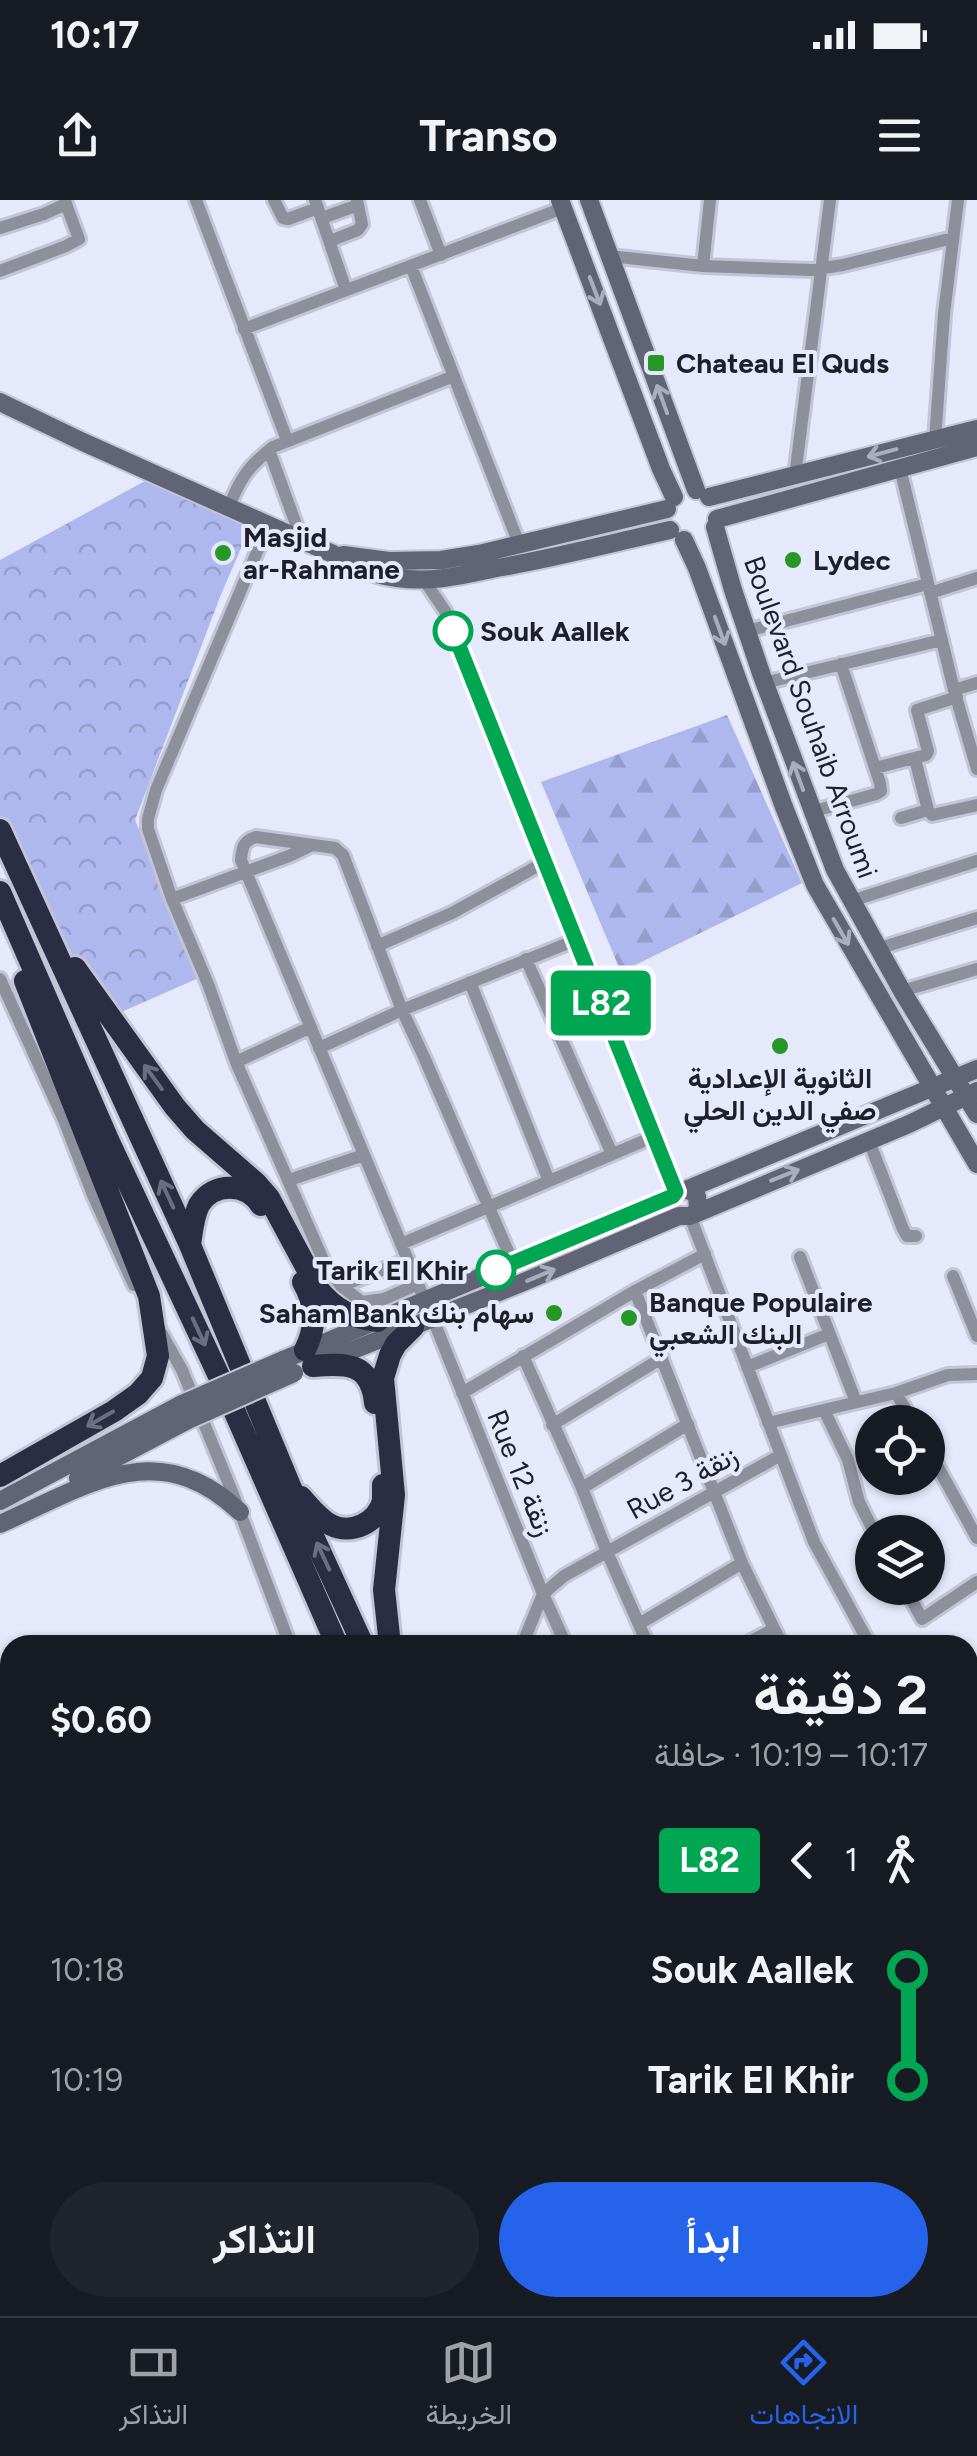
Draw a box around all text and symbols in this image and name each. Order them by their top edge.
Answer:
text: 10:17 [50,12,139,58]
icon: share [50,108,105,163]
text: Transo [419,108,558,162]
icon: menu [872,108,927,163]
one-way arrow [587,275,605,306]
place label: Chateau El Quds [676,346,889,380]
marker: Chateau El Quds [645,352,667,374]
one-way arrow [652,384,670,415]
one-way arrow [867,445,899,464]
place label: Masjid ar-Rahmane [243,520,400,586]
marker: Masjid ar-Rahmane [212,542,234,564]
place label: Lydec [813,543,891,577]
marker: Lydec [782,549,804,571]
street label: Boulevard Souhaib Arroumi [737,551,885,883]
marker: Souk Aallek [434,612,472,650]
place label: Souk Aallek [480,614,630,648]
one-way arrow [712,614,730,645]
one-way arrow [788,762,806,793]
one-way arrow [831,917,851,946]
line badge: L82 [544,970,658,1036]
text: L82 [571,982,631,1024]
marker: الثانوية الإعدادية صفي الدين الحلي [769,1035,791,1057]
place label: الثانوية الإعدادية صفي الدين الحلي [684,1061,876,1134]
one-way arrow [143,1064,164,1091]
one-way arrow [769,1165,800,1183]
one-way arrow [156,1179,175,1209]
marker: Tarik El Khir [477,1251,515,1289]
place label: Tarik El Khir [316,1253,468,1287]
one-way arrow [525,1265,555,1283]
place label: Banque Populaire البنك الشعبي [649,1285,873,1358]
place label: Saham Bank سهام بنك [259,1296,534,1332]
marker: Saham Bank سهام بنك [543,1302,565,1324]
marker: Banque Populaire البنك الشعبي [618,1307,640,1329]
one-way arrow [190,1316,209,1346]
street label: Rue 12 زنقة [479,1405,562,1542]
map controls [855,1405,945,1605]
button: locate [855,1405,945,1495]
one-way arrow [86,1409,115,1429]
street label: Rue 3 زنقة [621,1438,744,1527]
button: layers [855,1515,945,1605]
one-way arrow [312,1542,331,1572]
text: 2 دقيقة [753,1662,928,1728]
text: $0.60 [50,1697,152,1743]
text: 10:17 – 10:19 · حافلة [654,1736,928,1774]
icon: back [775,1833,830,1888]
icon: walk [873,1833,928,1888]
text: L82 [679,1839,740,1881]
text: 1 [845,1841,858,1879]
text: Souk Aallek [651,1947,854,1993]
text: 10:18 [50,1951,125,1989]
text: Tarik El Khir [648,2057,854,2103]
text: 10:19 [50,2061,123,2099]
button: التذاكر [50,2182,479,2297]
button: ابدأ [499,2182,928,2297]
tab: التذاكر [119,2335,188,2439]
tab: الخريطة [425,2335,512,2439]
tab: الاتجاهات [750,2335,858,2439]

